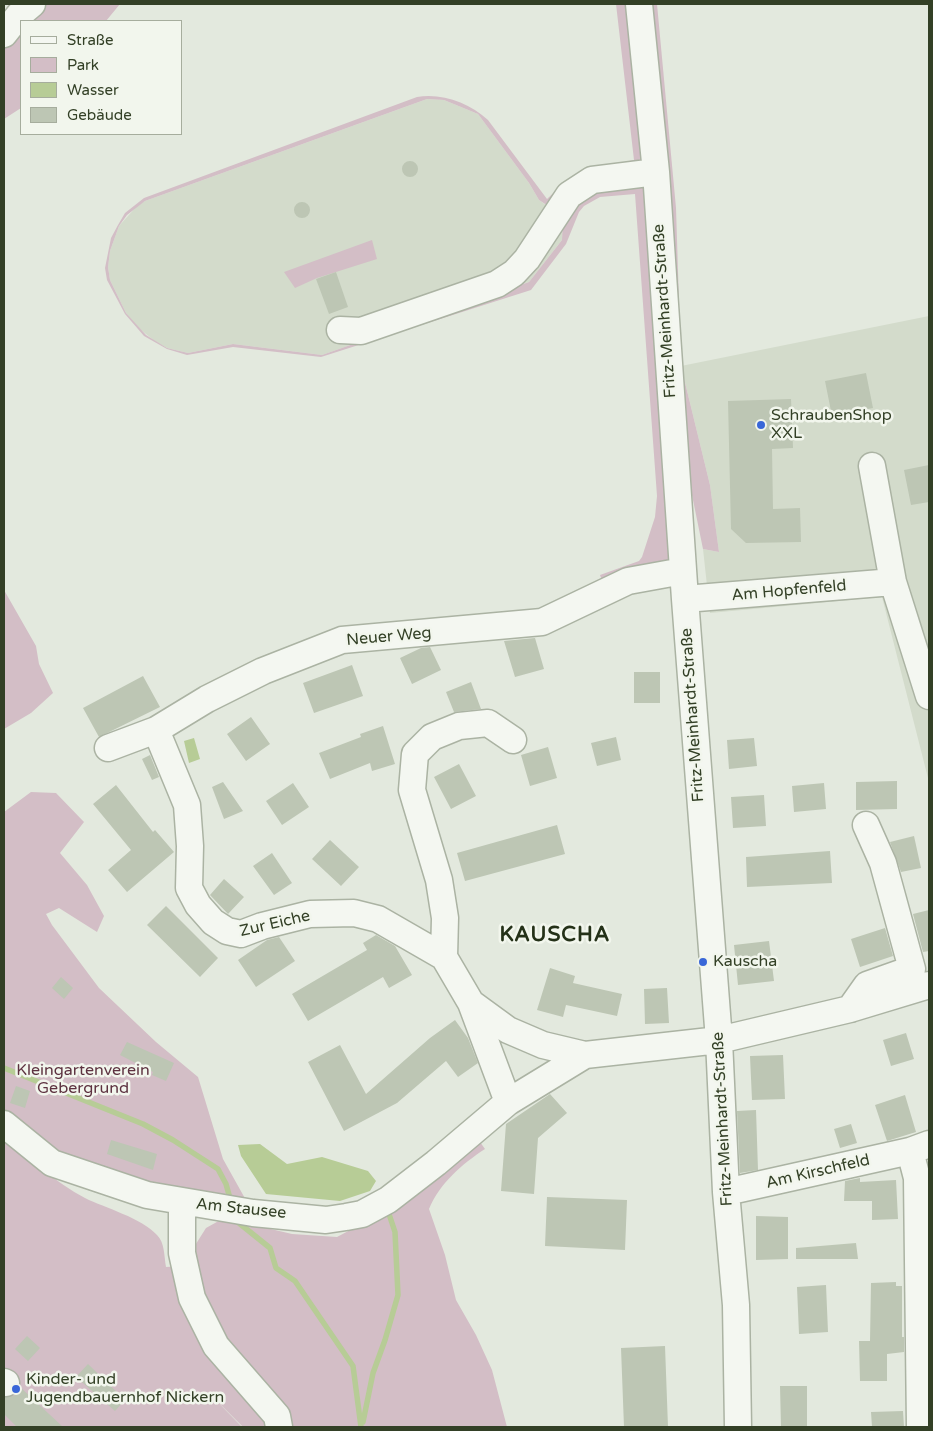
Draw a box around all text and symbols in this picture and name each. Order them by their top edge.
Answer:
legend [20,20,182,135]
text: Straße [67,31,113,49]
text: Park [67,56,99,74]
text: Wasser [67,81,119,99]
text: Gebäude [67,106,132,124]
street label: Fritz-Meinhardt-Straße [649,223,681,399]
place label: SchraubenShop XXL [771,406,892,444]
marker: SchraubenShop XXL [755,419,767,431]
street label: Am Hopfenfeld [731,576,847,606]
street label: Neuer Weg [346,624,432,650]
street label: Fritz-Meinhardt-Straße [677,627,709,803]
street label: Zur Eiche [238,907,312,941]
district label: KAUSCHA [499,922,611,948]
place label: Kauscha [713,952,777,972]
marker: Kauscha [697,956,709,968]
street label: Fritz-Meinhardt-Straße [709,1031,737,1207]
park label: Kleingartenverein Gebergrund [16,1061,150,1099]
street label: Am Kirschfeld [764,1151,872,1193]
street label: Am Stausee [195,1195,287,1223]
place label: Kinder- und Jugendbauernhof Nickern [26,1370,224,1408]
marker: Kinder- und Jugendbauernhof Nickern [10,1383,22,1395]

